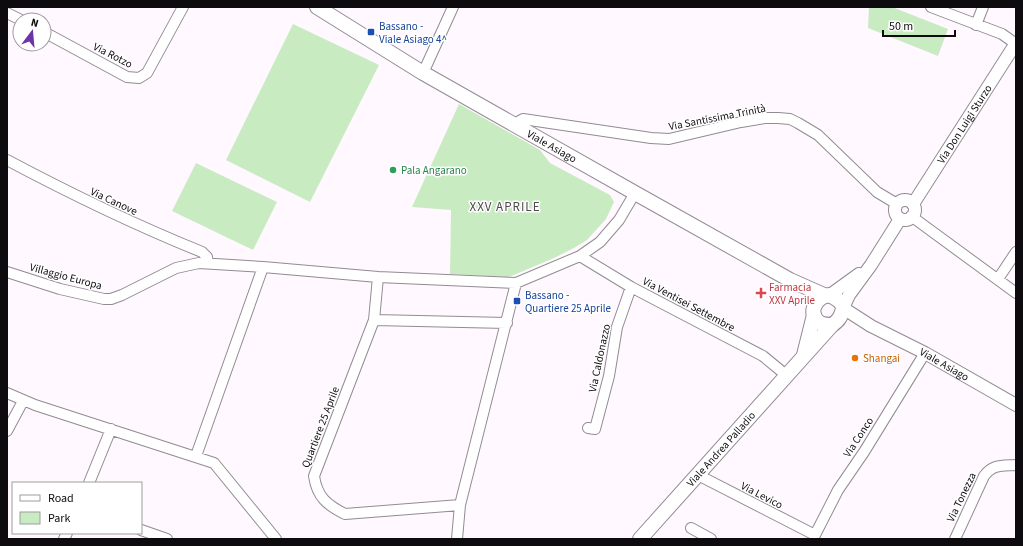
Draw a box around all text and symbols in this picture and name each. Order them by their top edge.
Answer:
north arrow [12,12,52,52]
scale bar [883,12,955,38]
text: N [29,15,40,31]
text: 50 m [889,18,913,35]
place label: Bassano - Viale Asiago 4^ [379,19,447,47]
marker: Bassano - Viale Asiago 4^ [366,27,376,37]
street label: Via Rotzo [91,39,135,72]
street label: Via Don Luigi Sturzo [934,82,996,167]
street label: Via Santissima Trinità [667,101,767,134]
street label: Viale Asiago [524,126,579,166]
place label: Pala Angarano [401,163,467,178]
marker: Pala Angarano [388,165,398,175]
street label: Via Canove [88,184,140,219]
district label: XXV APRILE [469,198,541,216]
street label: Villaggio Europa [28,260,104,293]
street label: Via Ventisei Settembre [640,274,738,335]
place label: Farmacia XXV Aprile [769,280,816,308]
place label: Bassano - Quartiere 25 Aprile [525,288,611,316]
marker: Farmacia XXV Aprile [756,288,766,298]
marker: Bassano - Quartiere 25 Aprile [512,296,522,306]
street label: Via Caldonazzo [585,322,614,394]
street label: Viale Asiago [917,344,972,385]
place label: Shangai [863,351,900,366]
marker: Shangai [850,353,860,363]
street label: Quartiere 25 Aprile [298,384,343,470]
street label: Viale Andrea Palladio [683,408,759,490]
street label: Via Conco [840,414,877,460]
street label: Via Tonezza [943,470,980,524]
street label: Via Levico [738,478,785,512]
legend [12,482,142,534]
text: Road [48,490,74,507]
text: Park [48,510,70,527]

